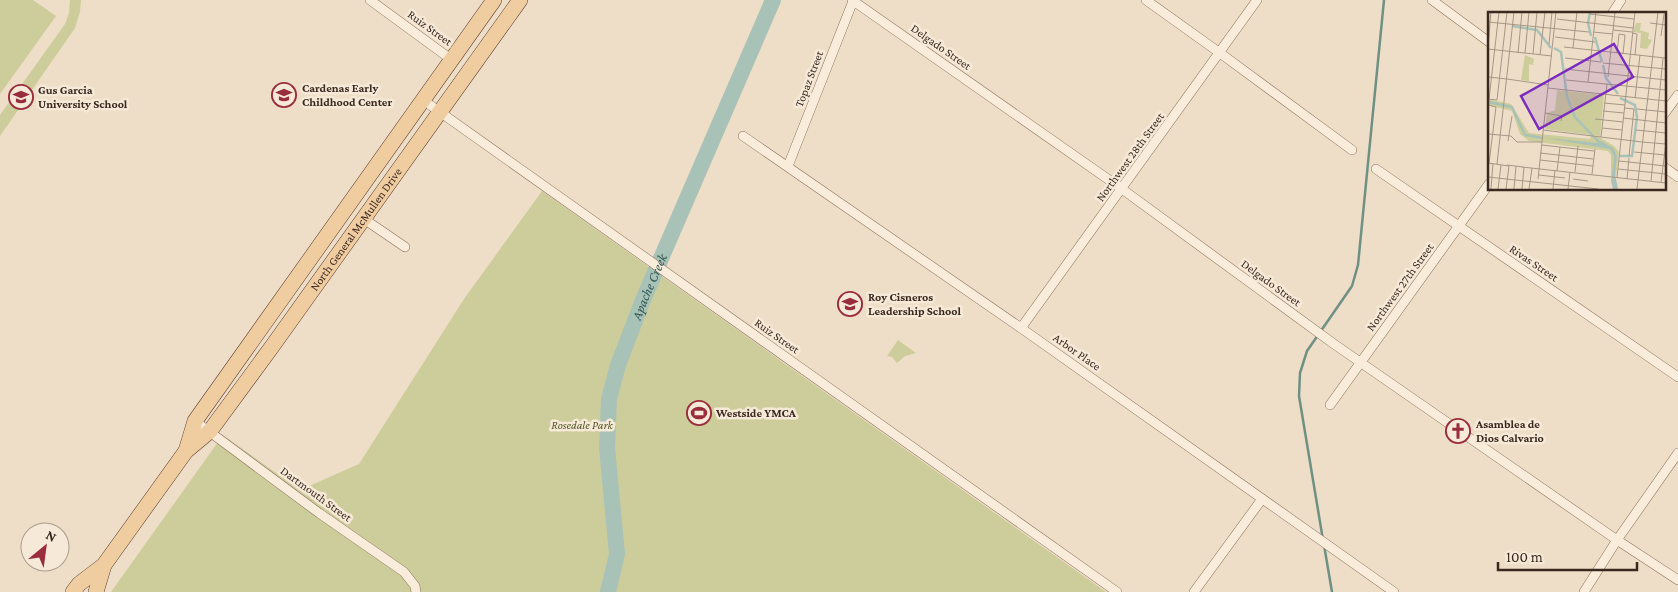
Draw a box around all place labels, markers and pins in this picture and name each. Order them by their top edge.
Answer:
place label: Cardenas Early Childhood Center [302,81,392,109]
school or university icon: Cardenas Early Childhood Center [271,82,297,108]
place label: Gus Garcia University School [38,83,128,111]
school or university icon: Gus Garcia University School [8,84,34,110]
place label: Roy Cisneros Leadership School [868,290,962,318]
school or university icon: Roy Cisneros Leadership School [837,291,863,317]
sports icon: Westside YMCA [686,400,712,426]
place label: Westside YMCA [715,406,797,420]
place label: Asamblea de Dios Calvario [1475,417,1544,445]
church icon: Asamblea de Dios Calvario [1445,418,1471,444]

